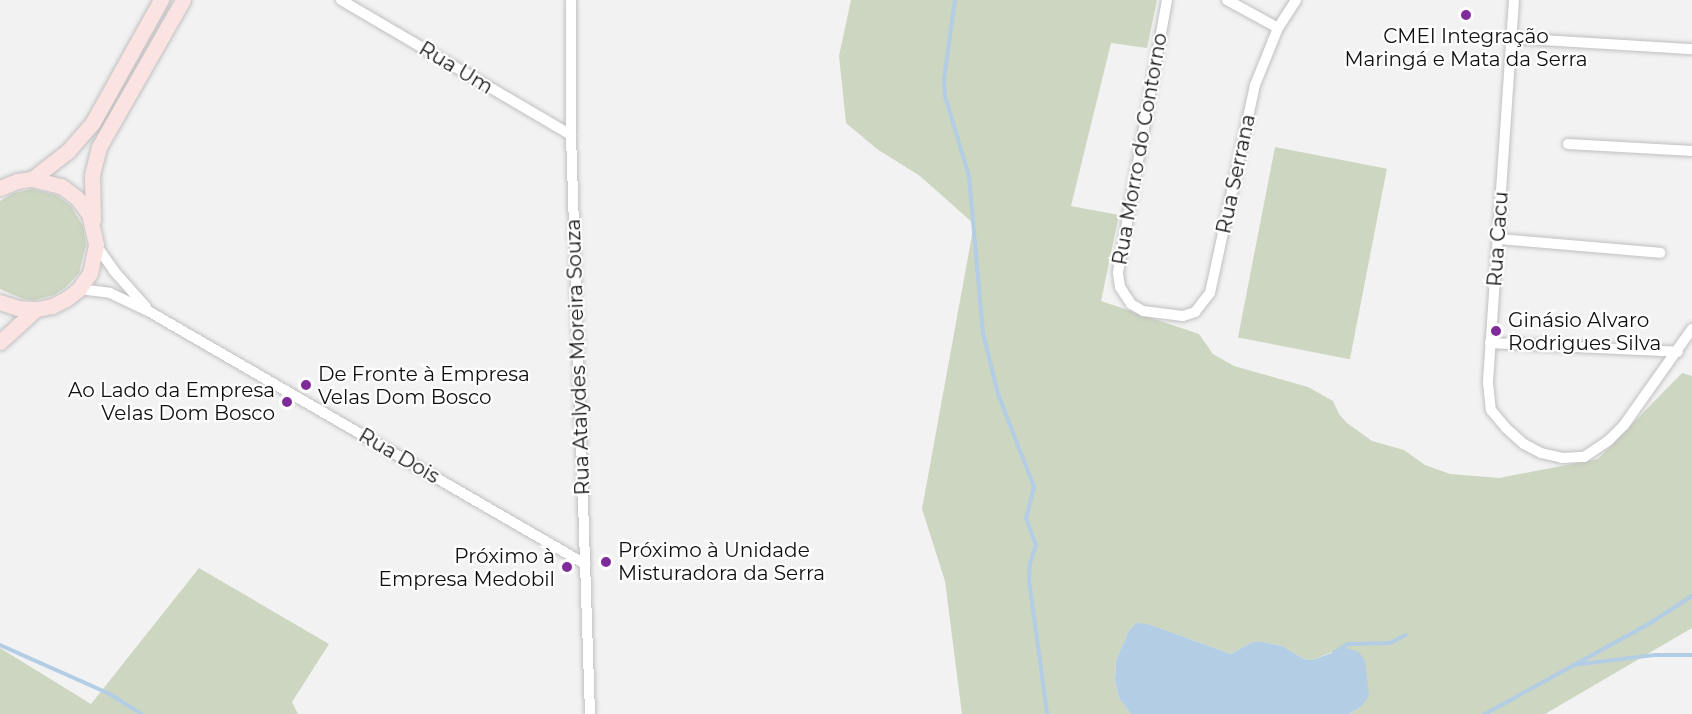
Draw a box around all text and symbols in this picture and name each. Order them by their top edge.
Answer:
marker: CMEI Integração Maringá e Mata da Serra [1459,8,1473,22]
place label: CMEI Integração Maringá e Mata da Serra [1344,24,1588,71]
street label: Rua Morro do Contorno [1108,31,1172,267]
street label: Rua Um [415,37,497,99]
street label: Rua Serrana [1212,112,1260,236]
street label: Rua Cacu [1483,191,1513,287]
street label: Rua Atalydes Moreira Souza [561,218,595,496]
place label: Ginásio Alvaro Rodrigues Silva [1508,308,1661,355]
marker: Ginásio Alvaro Rodrigues Silva [1489,324,1503,338]
place label: De Fronte à Empresa Velas Dom Bosco [318,362,530,409]
place label: Ao Lado da Empresa Velas Dom Bosco [68,378,275,425]
marker: De Fronte à Empresa Velas Dom Bosco [299,378,313,392]
marker: Ao Lado da Empresa Velas Dom Bosco [280,395,294,409]
street label: Rua Dois [354,423,444,489]
place label: Próximo à Unidade Misturadora da Serra [618,538,825,585]
place label: Próximo à Empresa Medobil [379,544,555,591]
marker: Próximo à Unidade Misturadora da Serra [599,555,613,569]
marker: Próximo à Empresa Medobil [560,560,574,574]

